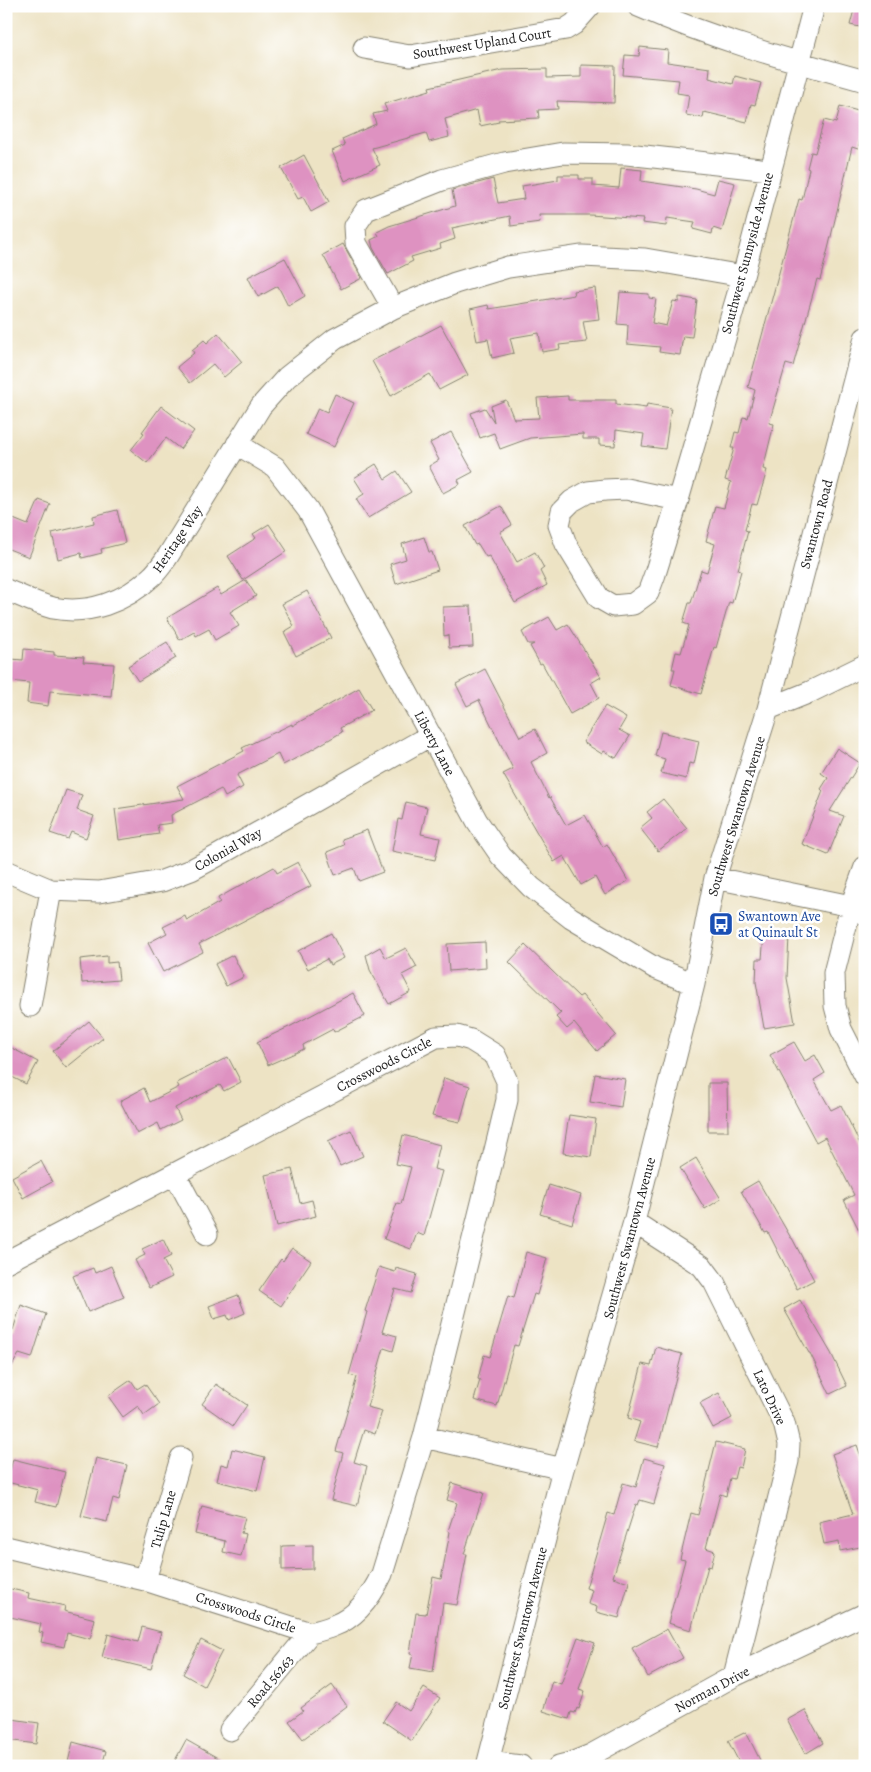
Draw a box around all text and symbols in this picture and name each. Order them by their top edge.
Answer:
street label: Southwest Upland Court [411,23,553,64]
street label: Southwest Sunnyside Avenue [717,170,778,336]
street label: Swantown Road [795,477,838,571]
street label: Heritage Way [148,501,207,577]
street label: Liberty Lane [410,707,460,779]
street label: Southwest Swantown Avenue [703,734,770,899]
street label: Colonial Way [191,823,266,876]
place label: Swantown Ave at Quinault St [738,907,821,942]
bus stop icon: Swantown Ave at Quinault St [708,911,734,937]
street label: Crosswoods Circle [333,1032,435,1097]
street label: Southwest Swantown Avenue [599,1155,660,1321]
street label: Lato Drive [748,1366,791,1428]
street label: Tulip Lane [146,1488,181,1551]
street label: Southwest Swantown Avenue [493,1545,552,1711]
street label: Crosswoods Circle [193,1587,299,1638]
street label: Road 56263 [243,1651,298,1712]
street label: Norman Drive [671,1662,753,1717]

